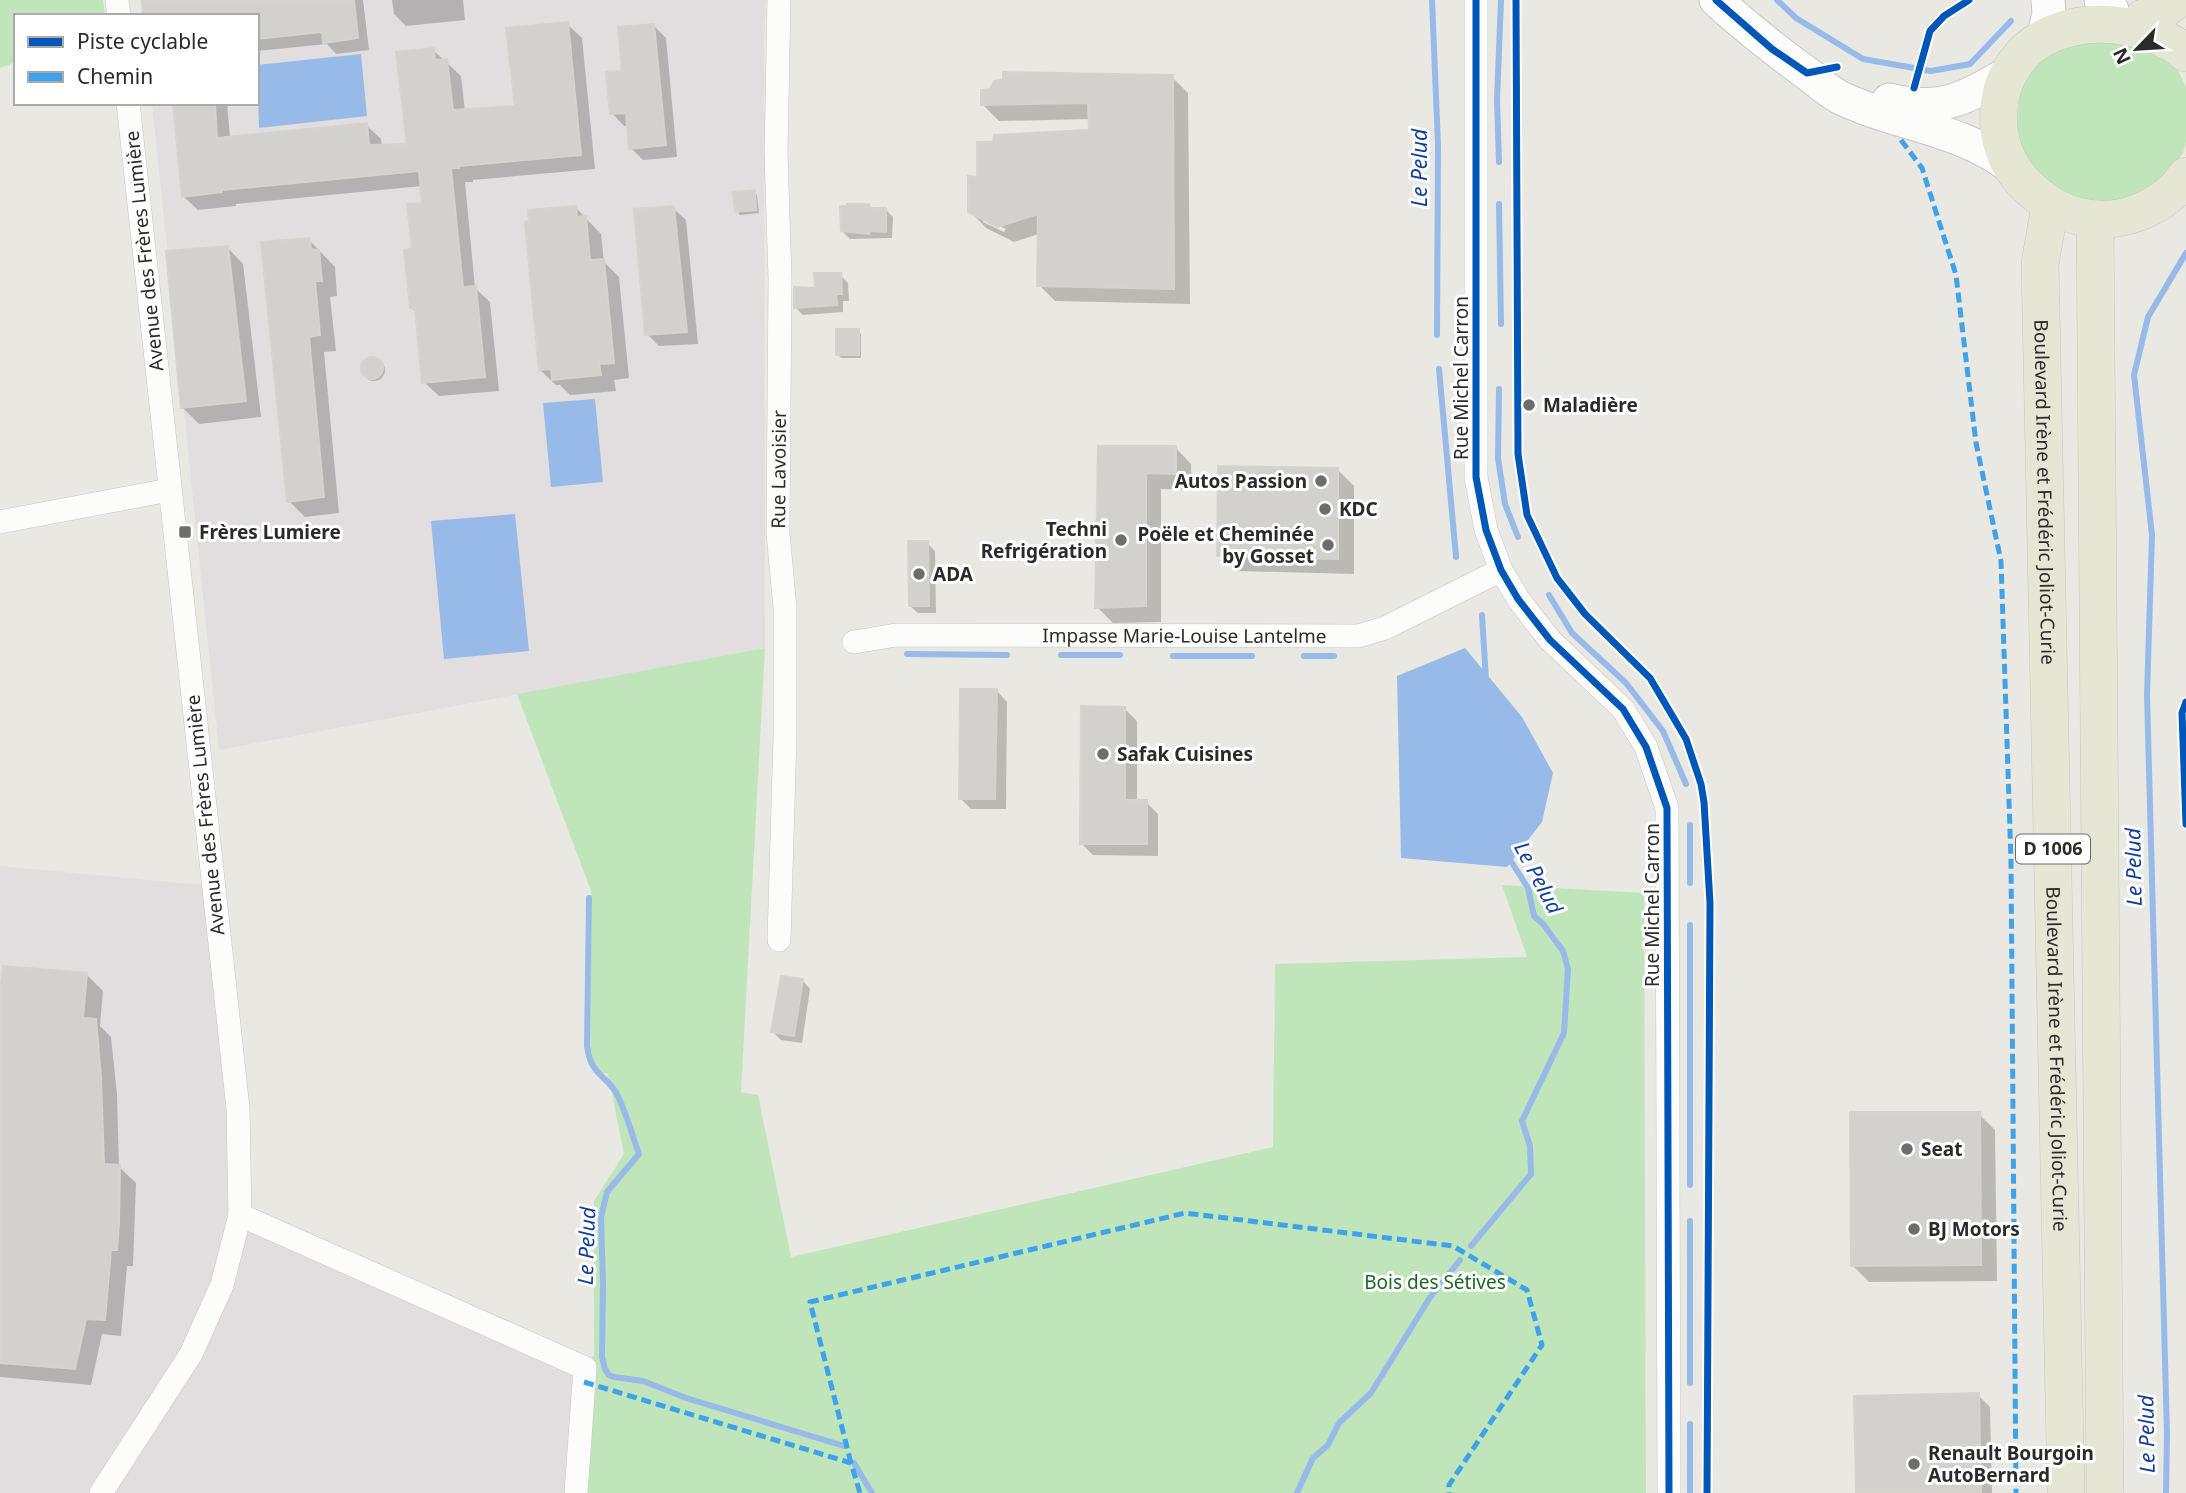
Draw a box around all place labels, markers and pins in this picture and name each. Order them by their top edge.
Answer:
place label: Maladière [1543,392,1638,418]
marker: Maladière [1521,397,1537,413]
place label: Autos Passion [1175,468,1307,494]
marker: Autos Passion [1313,473,1329,489]
place label: KDC [1339,496,1378,522]
marker: KDC [1317,501,1333,517]
place label: Techni Refrigération [981,516,1107,564]
place label: Frères Lumiere [199,519,341,545]
place label: Poële et Cheminée by Gosset [1137,521,1314,569]
marker: Frères Lumiere [177,524,193,540]
marker: Techni Refrigération [1113,532,1129,548]
marker: Poële et Cheminée by Gosset [1320,537,1336,553]
place label: ADA [933,561,974,587]
marker: ADA [911,566,927,582]
place label: Safak Cuisines [1117,741,1253,767]
marker: Safak Cuisines [1095,746,1111,762]
place label: Seat [1921,1136,1962,1162]
marker: Seat [1899,1141,1915,1157]
place label: BJ Motors [1928,1216,2020,1242]
marker: BJ Motors [1906,1221,1922,1237]
place label: Renault Bourgoin AutoBernard [1928,1440,2094,1488]
marker: Renault Bourgoin AutoBernard [1906,1456,1922,1472]

